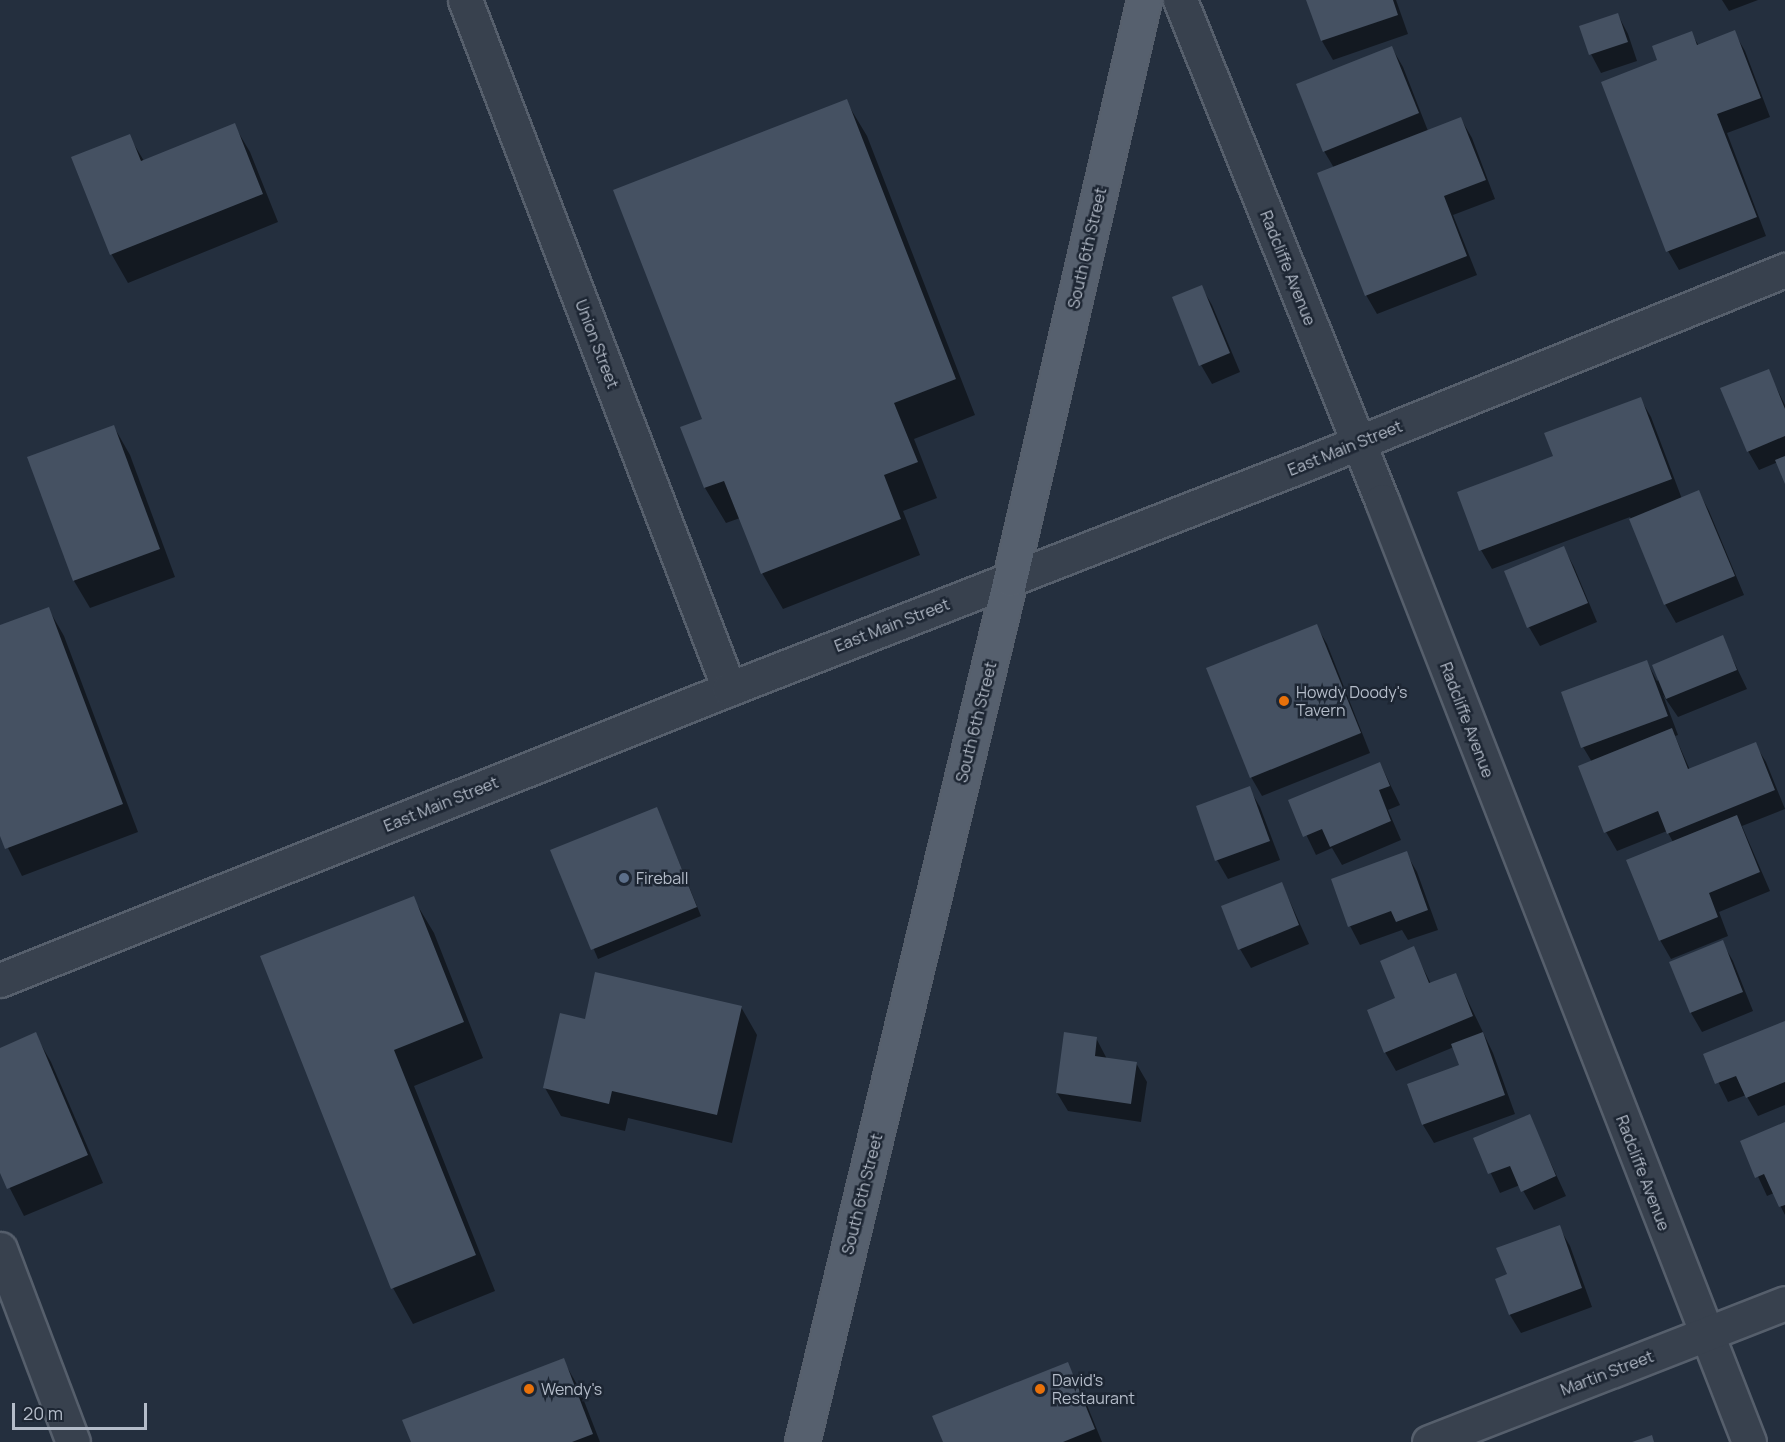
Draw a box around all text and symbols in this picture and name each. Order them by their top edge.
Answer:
street label: South 6th Street [1064,185,1110,311]
street label: Radcliffe Avenue [1256,208,1320,328]
street label: Union Street [571,297,623,391]
street label: East Main Street [1285,416,1405,480]
street label: East Main Street [832,594,952,656]
street label: South 6th Street [952,660,1000,784]
street label: Radcliffe Avenue [1436,660,1498,780]
place label: Howdy Doody's Tavern [1296,682,1407,720]
marker: Howdy Doody's Tavern [1277,694,1291,708]
street label: East Main Street [381,772,501,836]
place label: Fireball [636,868,689,888]
marker: Fireball [617,871,631,885]
street label: Radcliffe Avenue [1612,1113,1674,1233]
street label: South 6th Street [838,1132,886,1256]
street label: Martin Street [1558,1346,1656,1400]
place label: David's Restaurant [1052,1370,1135,1408]
place label: Wendy's [541,1379,602,1399]
marker: Wendy's [522,1382,536,1396]
marker: David's Restaurant [1033,1382,1047,1396]
scale bar [15,1391,150,1429]
text: 20 m [23,1401,63,1425]

